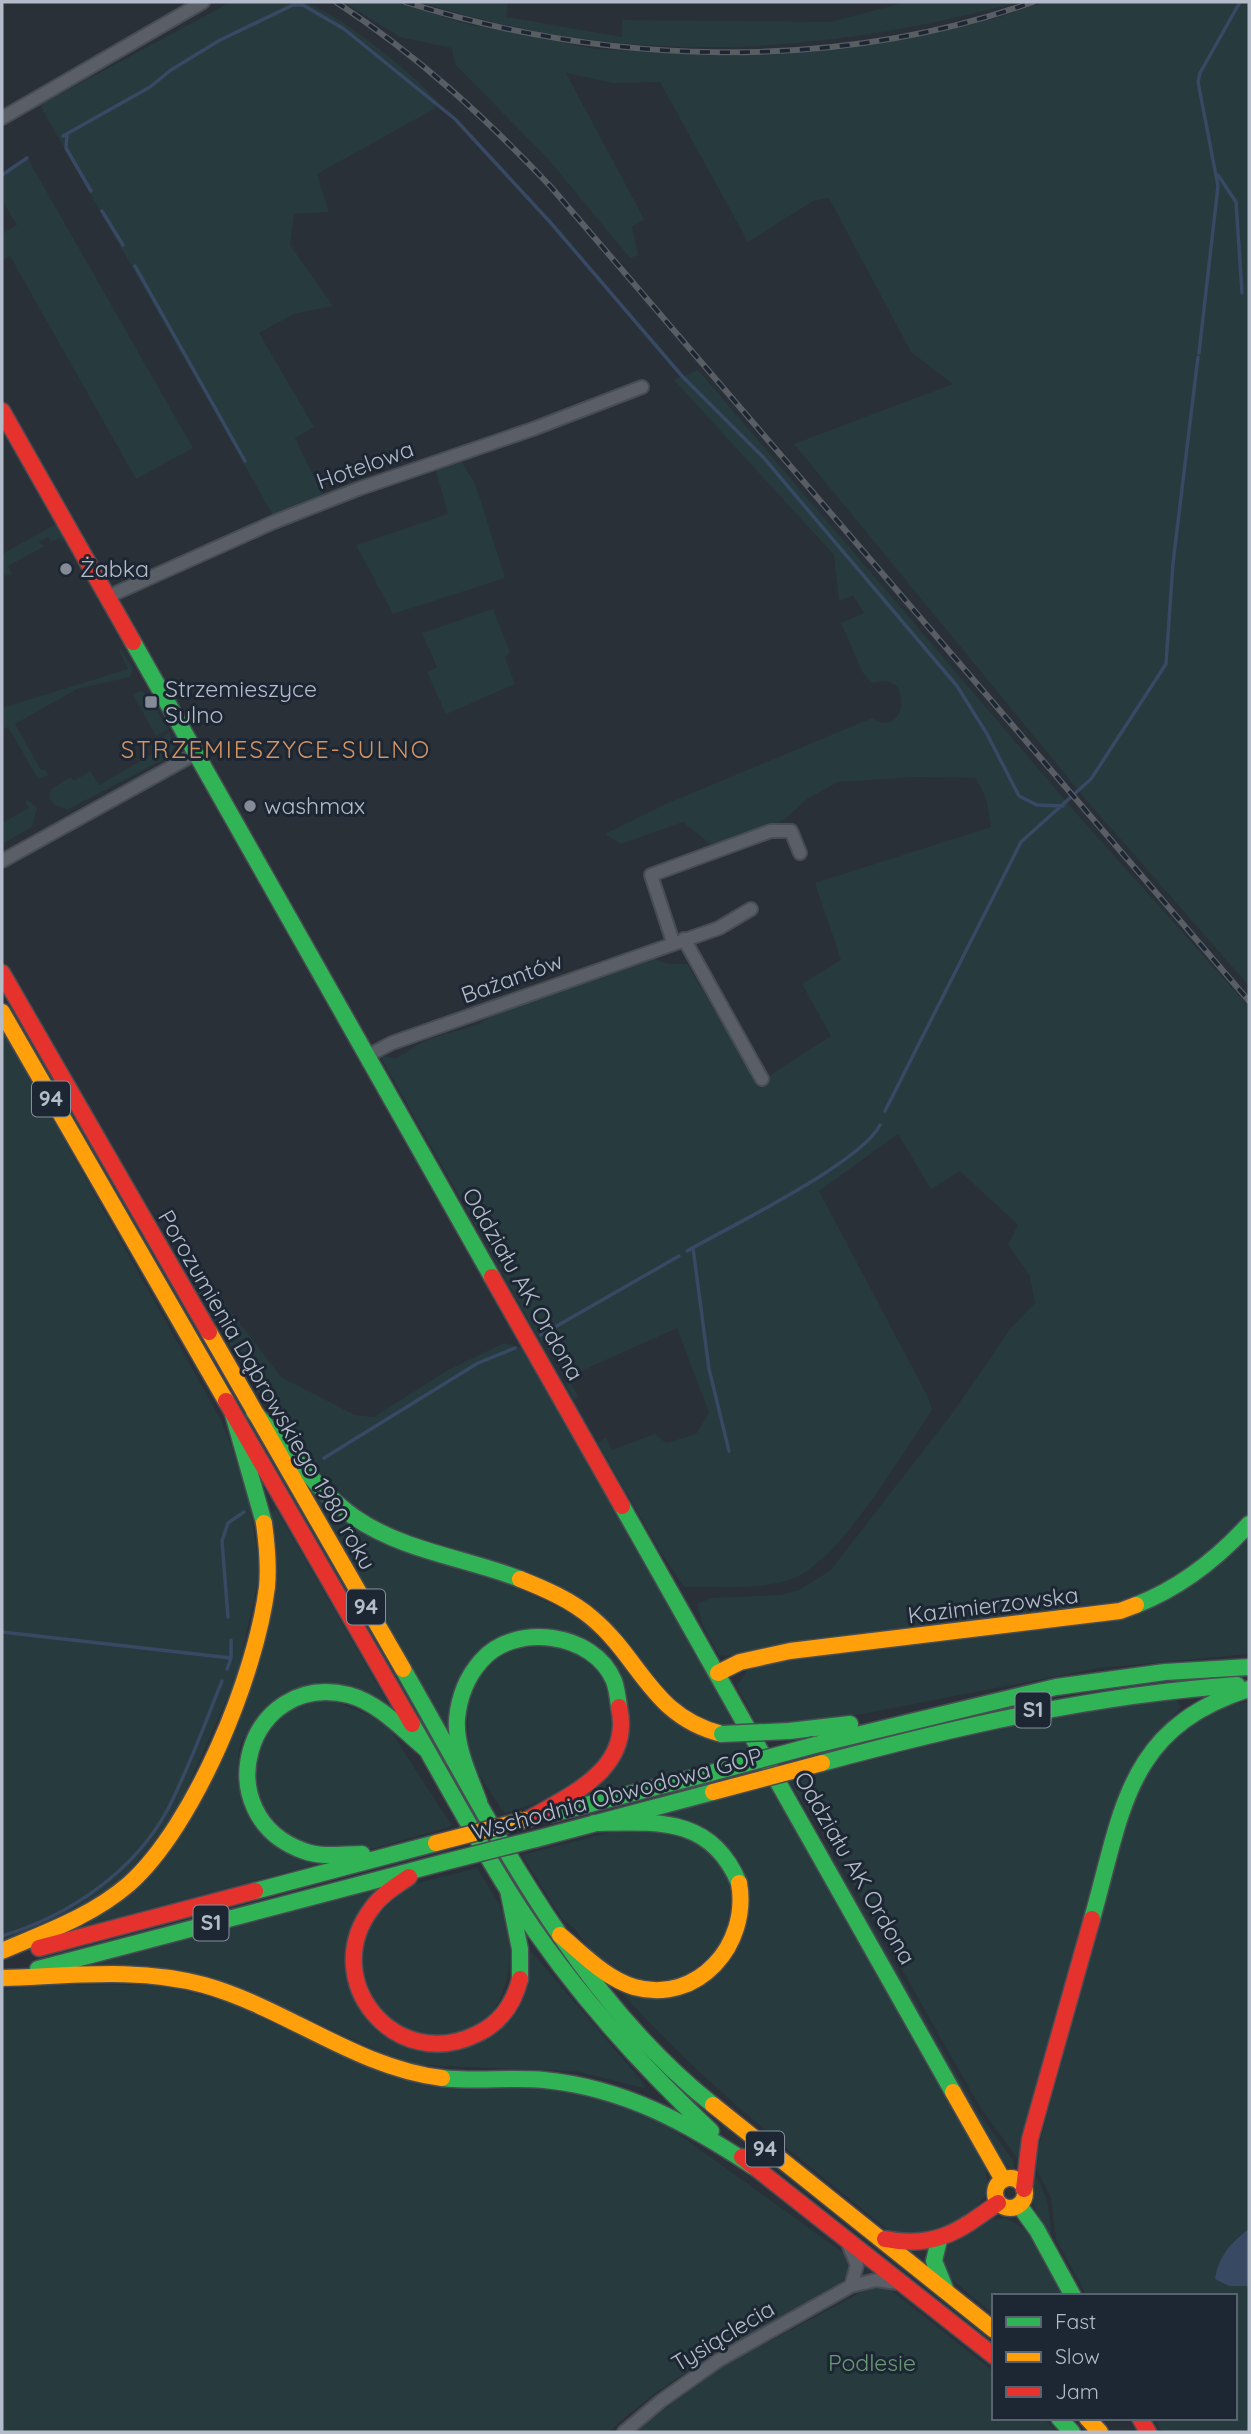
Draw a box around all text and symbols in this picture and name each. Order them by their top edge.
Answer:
street label: Hotelowa [312,434,417,495]
place label: Żabka [80,554,149,583]
marker: Żabka [58,561,74,577]
place label: Strzemieszyce Sulno [165,674,317,729]
marker: Strzemieszyce Sulno [143,694,159,710]
district label: STRZEMIESZYCE-SULNO [121,734,431,764]
place label: washmax [264,791,365,820]
marker: washmax [242,798,258,814]
street label: Bażantów [457,946,567,1009]
road number: 94 [32,1082,70,1116]
street label: Oddziału AK Ordona [456,1182,590,1385]
street label: Porozumienia Dąbrowskiego 1980 roku [152,1205,383,1575]
street label: Kazimierzowska [906,1580,1080,1629]
road number: 94 [347,1590,385,1624]
road number: S1 [1016,1692,1050,1728]
street label: Wschodnia Obwodowa GOP [468,1741,765,1846]
street label: Oddziału AK Ordona [788,1766,922,1969]
road number: S1 [194,1906,228,1940]
road number: 94 [746,2132,784,2166]
street label: Tysiąclecia [666,2294,779,2378]
legend [992,2294,1237,2420]
text: Fast [1055,2308,1096,2334]
text: Slow [1055,2343,1100,2369]
park label: Podlesie [828,2348,916,2377]
text: Jam [1055,2378,1099,2404]

